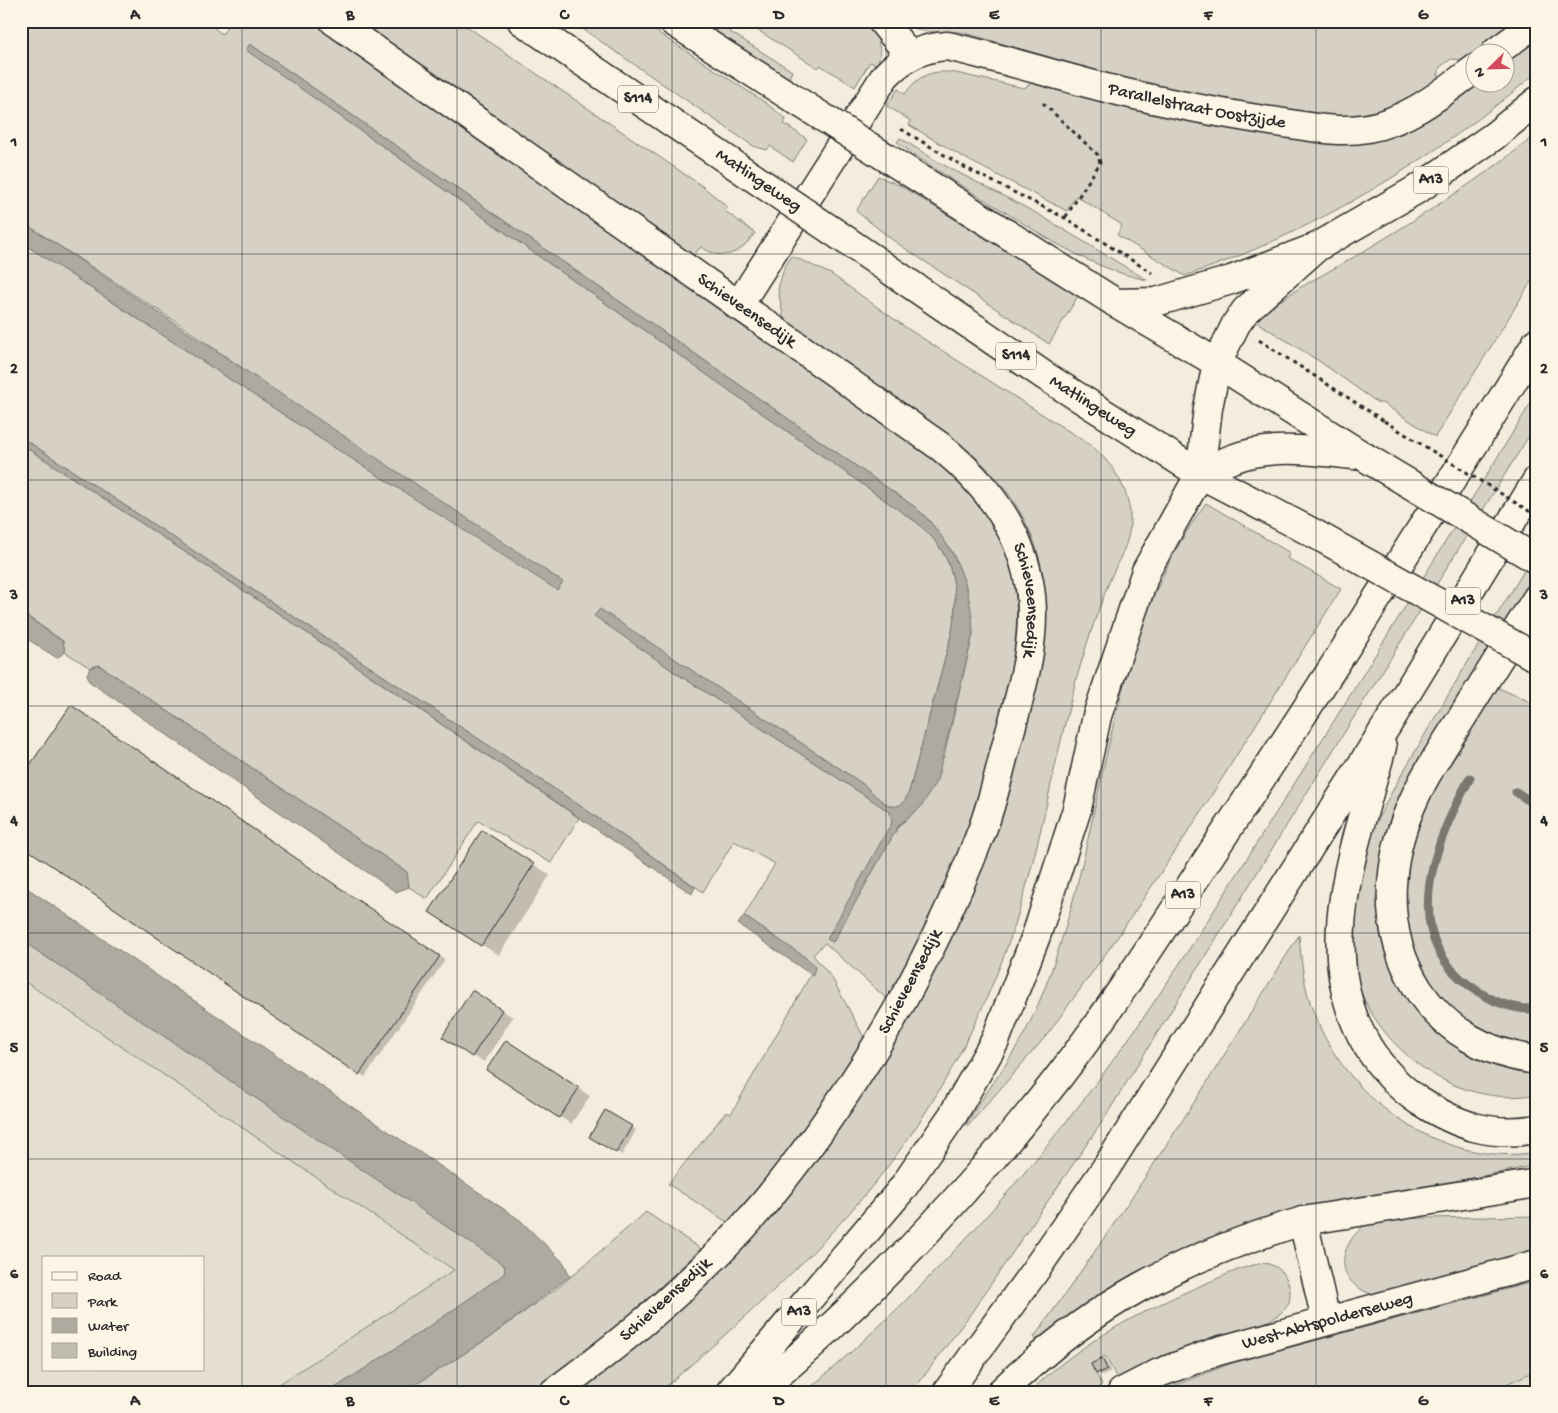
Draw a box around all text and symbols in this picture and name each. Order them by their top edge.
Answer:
text: A [129,7,141,26]
text: B [345,7,355,26]
text: C [559,7,570,26]
text: D [772,7,785,26]
text: E [989,7,1000,26]
text: F [1203,7,1214,26]
text: G [1418,7,1429,26]
north arrow [1466,42,1516,92]
text: N [1471,65,1490,80]
street label: Parallelstraat Oostzijde [1105,78,1288,134]
road number: S114 [618,86,658,112]
text: 1 [10,134,17,153]
text: 1 [1540,134,1547,153]
street label: Matlingeweg [711,145,805,217]
road number: A13 [1414,166,1448,194]
street label: Schieveensedijk [693,269,802,354]
road number: S114 [996,342,1036,370]
text: 2 [10,361,18,380]
text: 2 [1540,361,1548,380]
street label: Matlingeweg [1045,371,1140,442]
street label: Schieveensedijk [1008,540,1043,661]
text: 3 [9,587,18,606]
text: 3 [1539,587,1548,606]
road number: A13 [1446,588,1480,614]
text: 4 [9,813,18,832]
text: 4 [1539,813,1548,832]
road number: A13 [1166,882,1200,908]
street label: Schieveensedijk [874,924,948,1038]
text: 5 [10,1040,19,1059]
text: 5 [1540,1040,1549,1059]
street label: Schieveensedijk [616,1252,718,1347]
legend [42,1256,205,1370]
text: 6 [10,1266,19,1285]
text: 6 [1540,1266,1549,1285]
text: Road [88,1268,122,1286]
street label: West-Abtspolderseweg [1240,1288,1415,1354]
text: Park [87,1294,118,1312]
road number: A13 [782,1298,816,1325]
text: Water [88,1318,130,1336]
text: Building [87,1344,137,1362]
text: A [129,1393,141,1412]
text: B [345,1393,355,1412]
text: C [559,1393,570,1412]
text: D [772,1393,785,1412]
text: E [989,1393,1000,1412]
text: F [1203,1393,1214,1412]
text: G [1418,1393,1429,1412]

